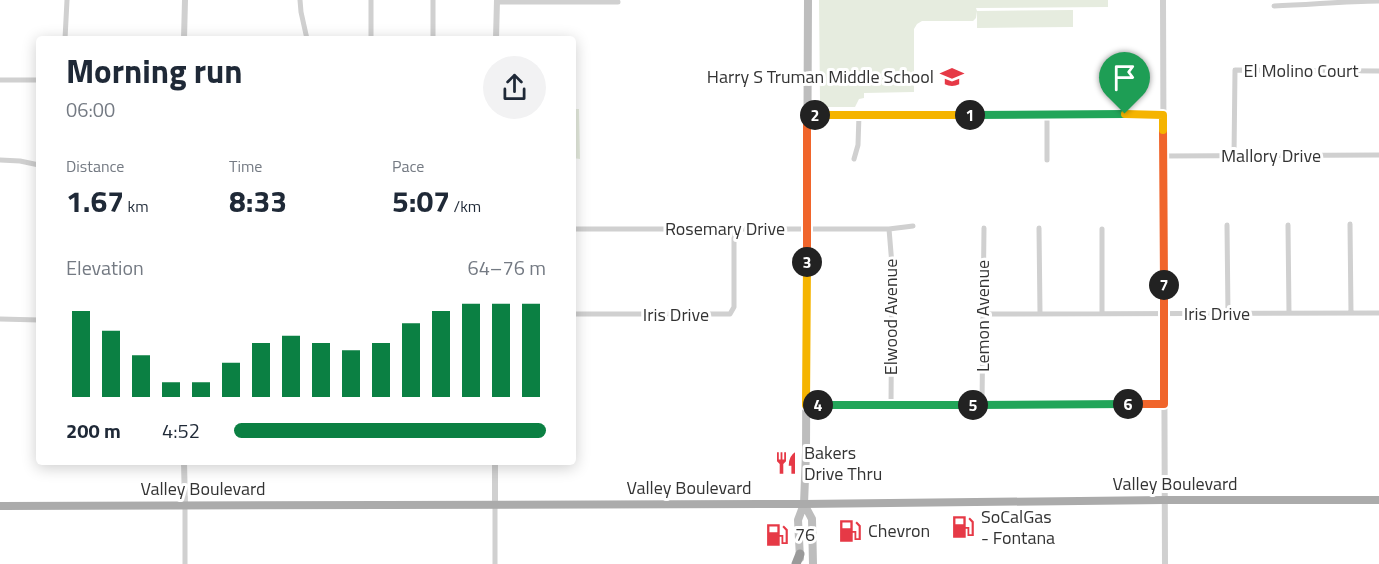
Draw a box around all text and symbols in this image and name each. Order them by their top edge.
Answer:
text: Morning run [66,46,243,96]
pin [1099,52,1150,114]
button: share [483,56,546,119]
street label: El Molino Court [1243,57,1359,84]
icon: arrive [1108,61,1141,94]
place label: Harry S Truman Middle School [707,63,934,90]
school or university icon: Harry S Truman Middle School [939,64,965,90]
text: 06:00 [66,94,115,125]
pin: 2 [800,100,830,130]
pin: 1 [955,100,985,130]
text: 2 [811,103,819,127]
text: 1 [966,103,974,127]
street label: Mallory Drive [1221,142,1321,169]
text: Distance [66,154,124,178]
text: Time [229,154,262,178]
text: Pace [392,154,424,178]
text: 1.67 [66,178,124,224]
text: 8:33 [229,178,287,224]
text: 5:07 [392,178,450,224]
text: km [124,194,149,218]
text: /km [450,194,481,218]
street label: Rosemary Drive [665,215,785,242]
pin: 3 [792,247,822,277]
text: 3 [803,250,811,274]
text: Elevation [66,252,144,283]
text: 64–76 m [467,252,546,283]
street label: Elwood Avenue [877,259,904,375]
street label: Lemon Avenue [969,260,996,372]
pin: 7 [1149,270,1179,300]
text: 7 [1160,273,1168,297]
street label: Iris Drive [1184,300,1250,327]
street label: Iris Drive [643,301,709,328]
pin: 6 [1113,389,1143,419]
pin: 4 [803,390,833,420]
pin: 5 [958,390,988,420]
text: 6 [1124,392,1132,416]
text: 4 [814,393,822,417]
text: 5 [969,393,977,417]
text: 200 m [66,415,121,446]
text: 4:52 [162,415,200,446]
place label: Bakers Drive Thru [804,439,882,487]
restaurant icon: Bakers Drive Thru [773,450,799,476]
street label: Valley Boulevard [1112,470,1238,497]
street label: Valley Boulevard [626,474,752,501]
street label: Valley Boulevard [140,475,266,502]
place label: SoCalGas - Fontana [981,503,1055,551]
fuel station icon: SoCalGas - Fontana [950,514,976,540]
place label: Chevron [868,517,930,544]
fuel station icon: Chevron [837,518,863,544]
place label: 76 [795,521,815,548]
fuel station icon: 76 [764,522,790,548]

